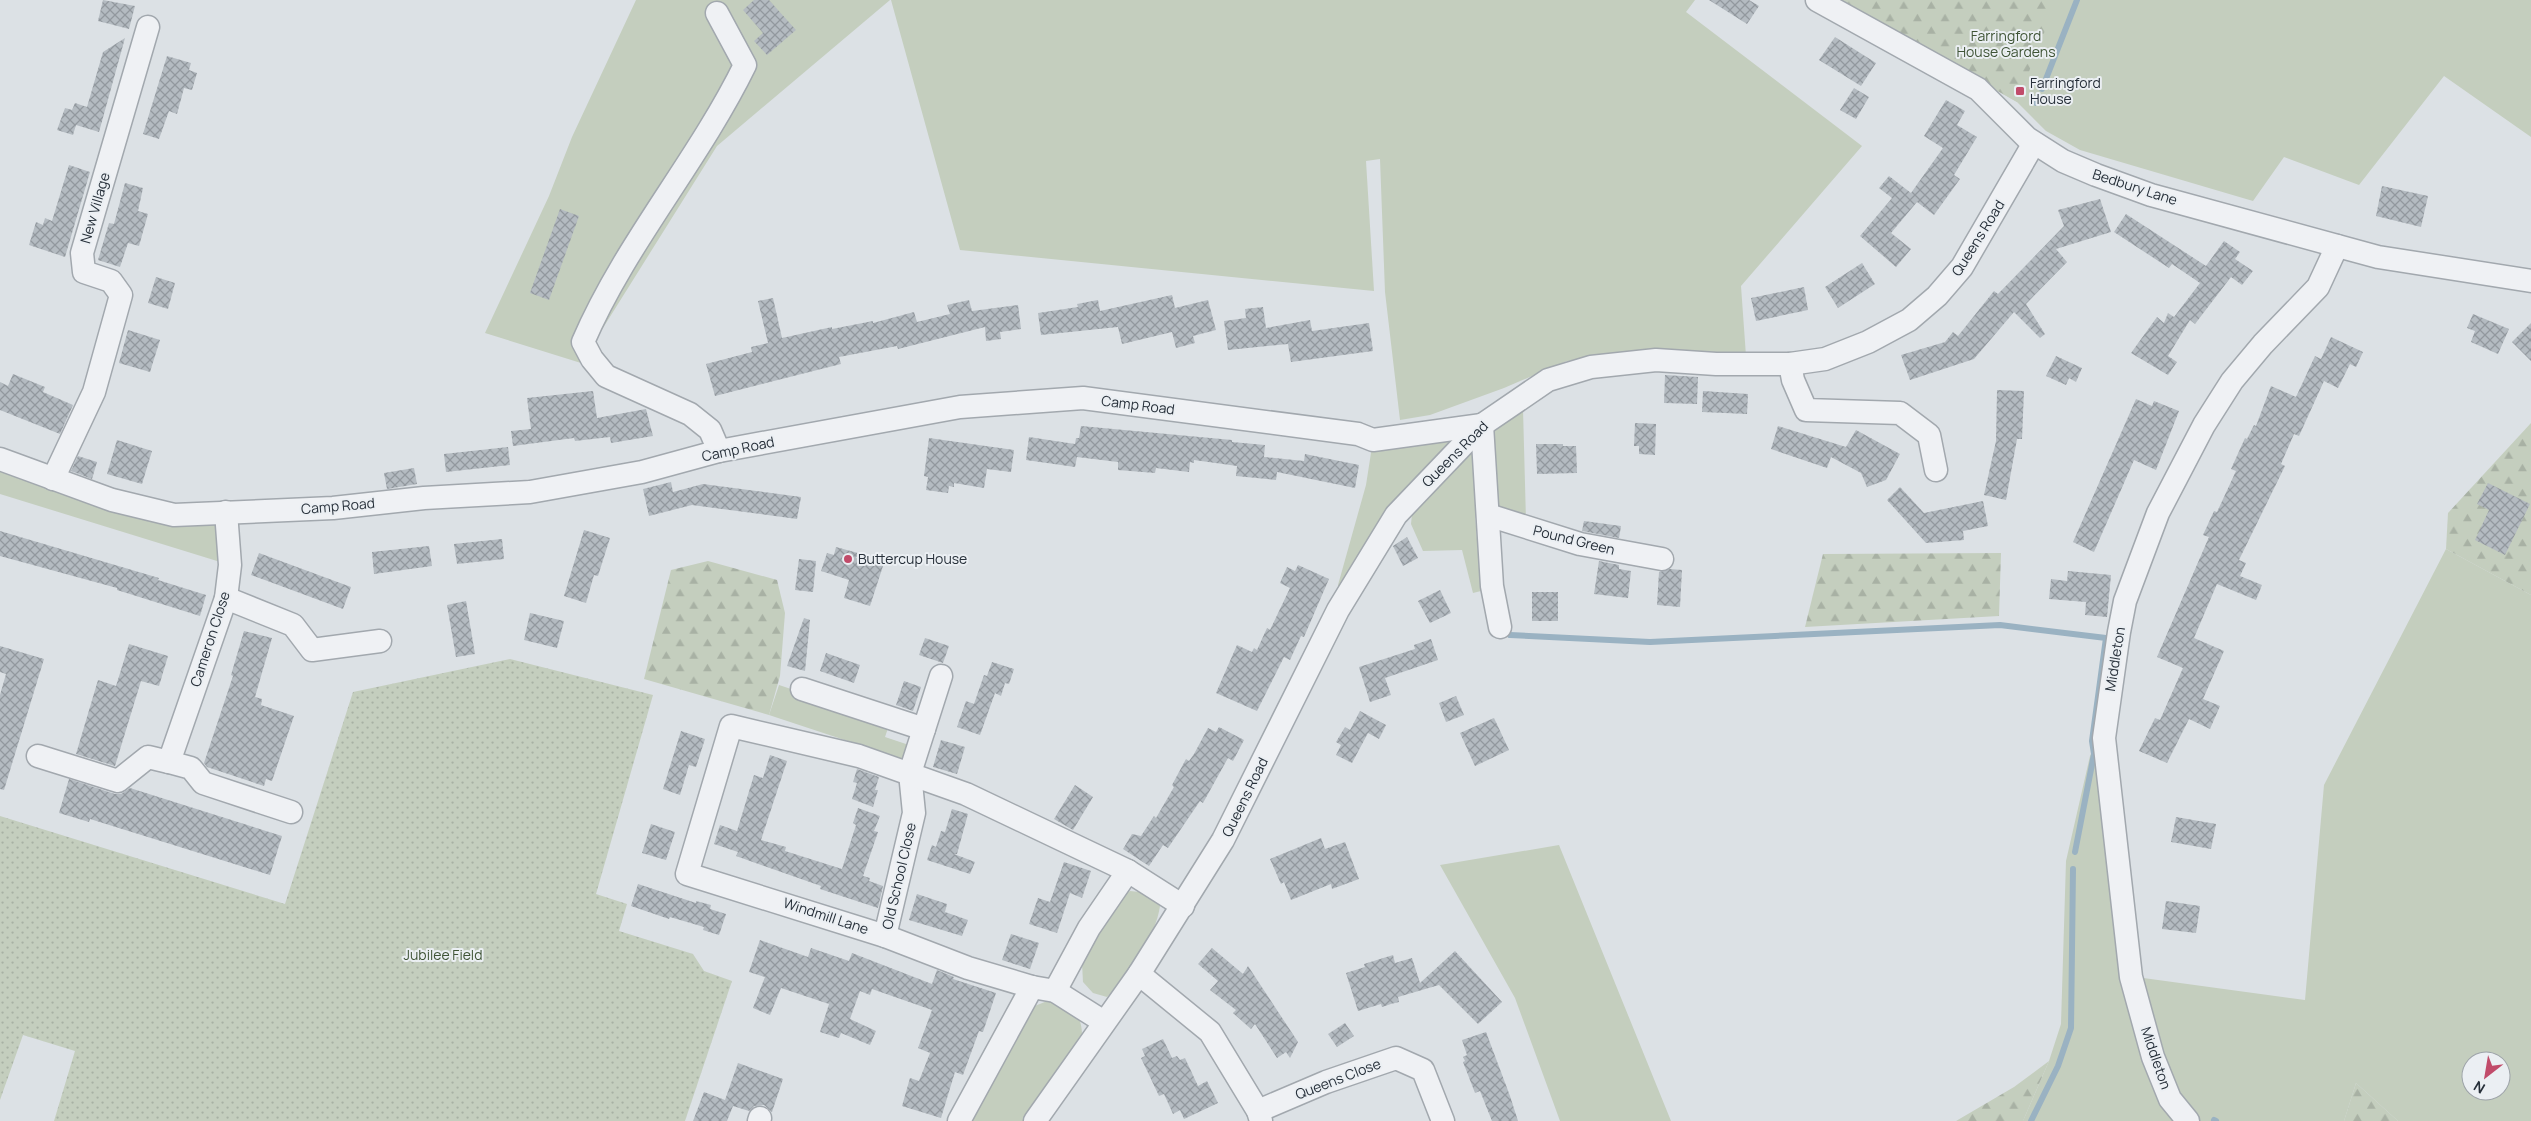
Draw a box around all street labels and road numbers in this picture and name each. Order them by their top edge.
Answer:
street label: Bedbury Lane [2090,164,2180,209]
street label: New Village [75,170,114,246]
street label: Queens Road [1947,196,2008,279]
street label: Camp Road [1100,391,1176,418]
street label: Queens Road [1417,416,1492,491]
street label: Camp Road [700,432,776,465]
street label: Camp Road [300,493,376,518]
street label: Pound Green [1531,520,1617,559]
street label: Cameron Close [185,589,234,689]
street label: Middleton [2100,625,2129,693]
street label: Queens Road [1217,754,1272,840]
street label: Old School Close [877,821,920,931]
street label: Windmill Lane [781,893,871,938]
street label: Middleton [2137,1024,2176,1092]
street label: Queens Close [1292,1054,1383,1104]

